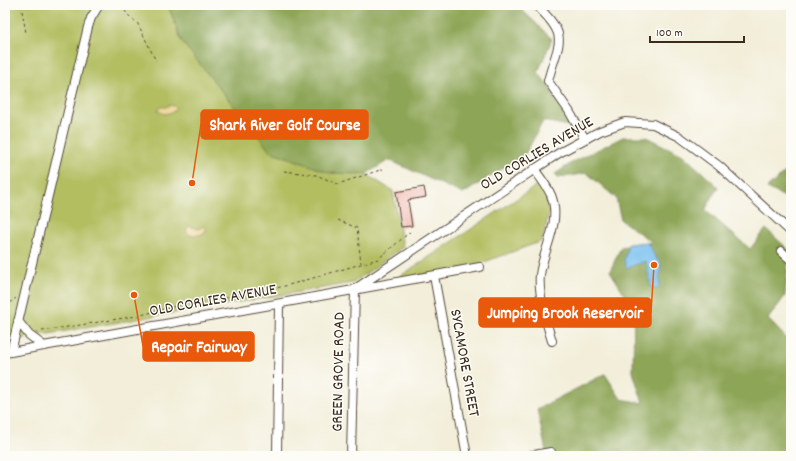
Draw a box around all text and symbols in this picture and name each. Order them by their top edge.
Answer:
scale bar [650,18,744,44]
text: 100 m [656,25,683,42]
callout: Shark River Golf Course [201,110,368,139]
street label: OLD CORLIES AVENUE [476,111,599,197]
text: Shark River Golf Course [210,115,361,139]
street label: OLD CORLIES AVENUE [148,278,279,323]
callout: Jumping Brook Reservoir [479,298,651,327]
text: Jumping Brook Reservoir [487,303,644,327]
street label: SYCAMORE STREET [443,307,485,419]
street label: GREEN GROVE ROAD [326,312,352,432]
callout: Repair Fairway [143,332,254,361]
text: Repair Fairway [151,337,248,361]

